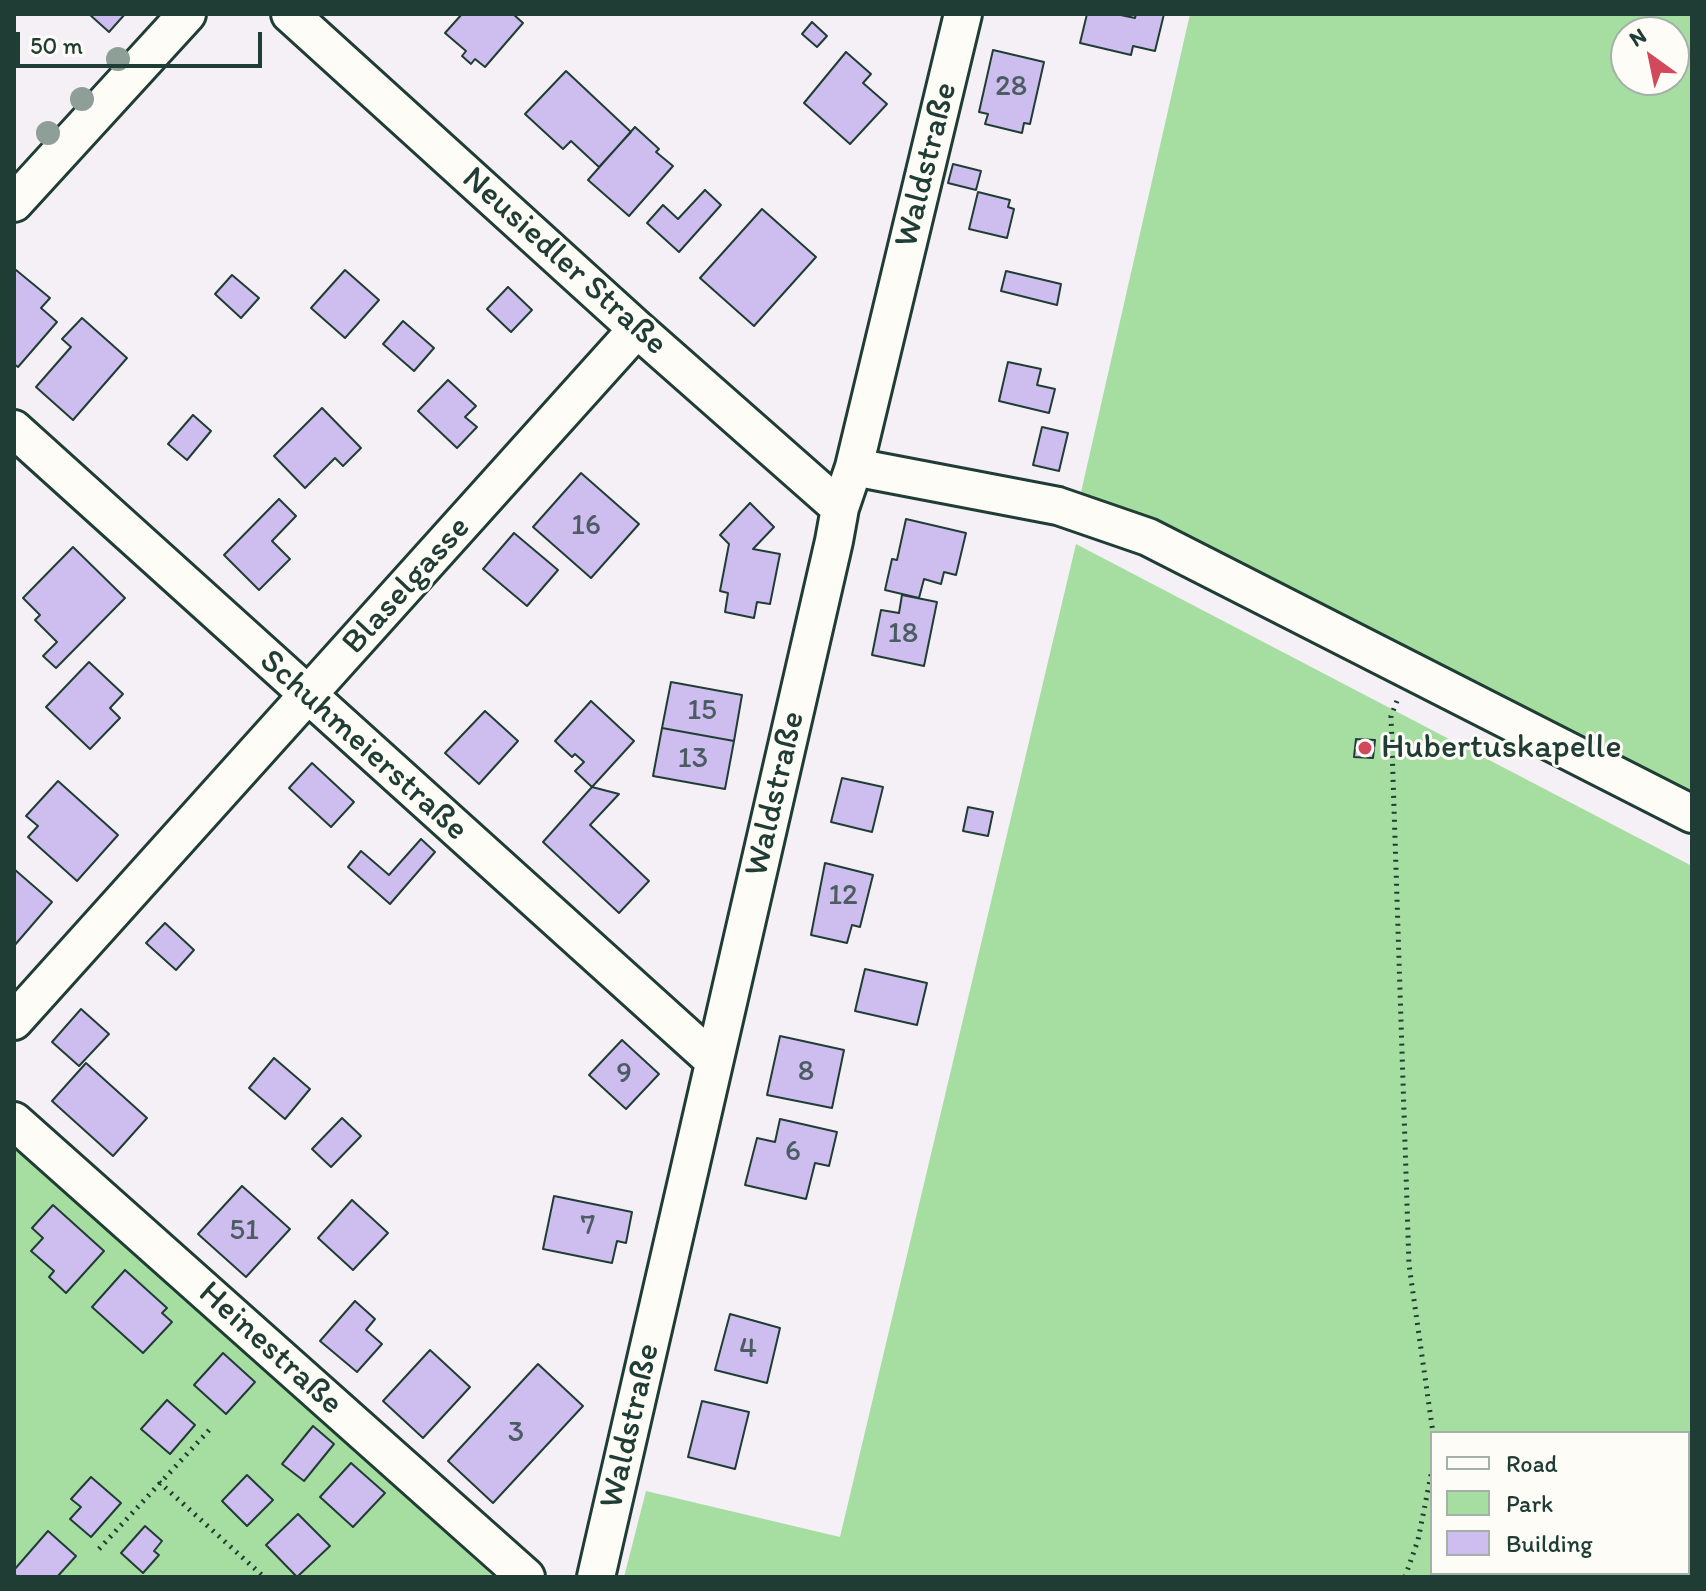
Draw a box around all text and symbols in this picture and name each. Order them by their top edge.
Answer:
scale bar [20,16,266,66]
north arrow [1610,16,1690,96]
text: N [1624,22,1651,53]
text: 50 m [30,31,83,60]
house number: 28 [995,69,1027,105]
street label: Waldstraße [887,78,967,252]
street label: Neusiedler Straße [453,159,675,365]
street label: Blaselgasse [334,508,480,664]
house number: 16 [571,508,601,544]
house number: 18 [888,616,918,652]
street label: Schuhmeierstraße [250,642,476,850]
house number: 15 [687,693,717,729]
street label: Waldstraße [737,707,815,881]
place label: Hubertuskapelle [1381,728,1622,768]
marker: Hubertuskapelle [1356,739,1374,757]
house number: 13 [678,741,708,777]
house number: 12 [828,878,858,914]
house number: 8 [798,1054,814,1090]
house number: 9 [616,1056,632,1092]
house number: 6 [785,1134,801,1170]
house number: 7 [581,1208,595,1244]
house number: 51 [229,1213,259,1249]
street label: Heinestraße [189,1274,351,1424]
house number: 4 [739,1331,757,1367]
street label: Waldstraße [592,1339,670,1513]
house number: 3 [508,1415,524,1451]
legend [1430,1431,1690,1575]
text: Road [1506,1449,1558,1478]
text: Park [1506,1489,1553,1518]
text: Building [1506,1529,1593,1558]

